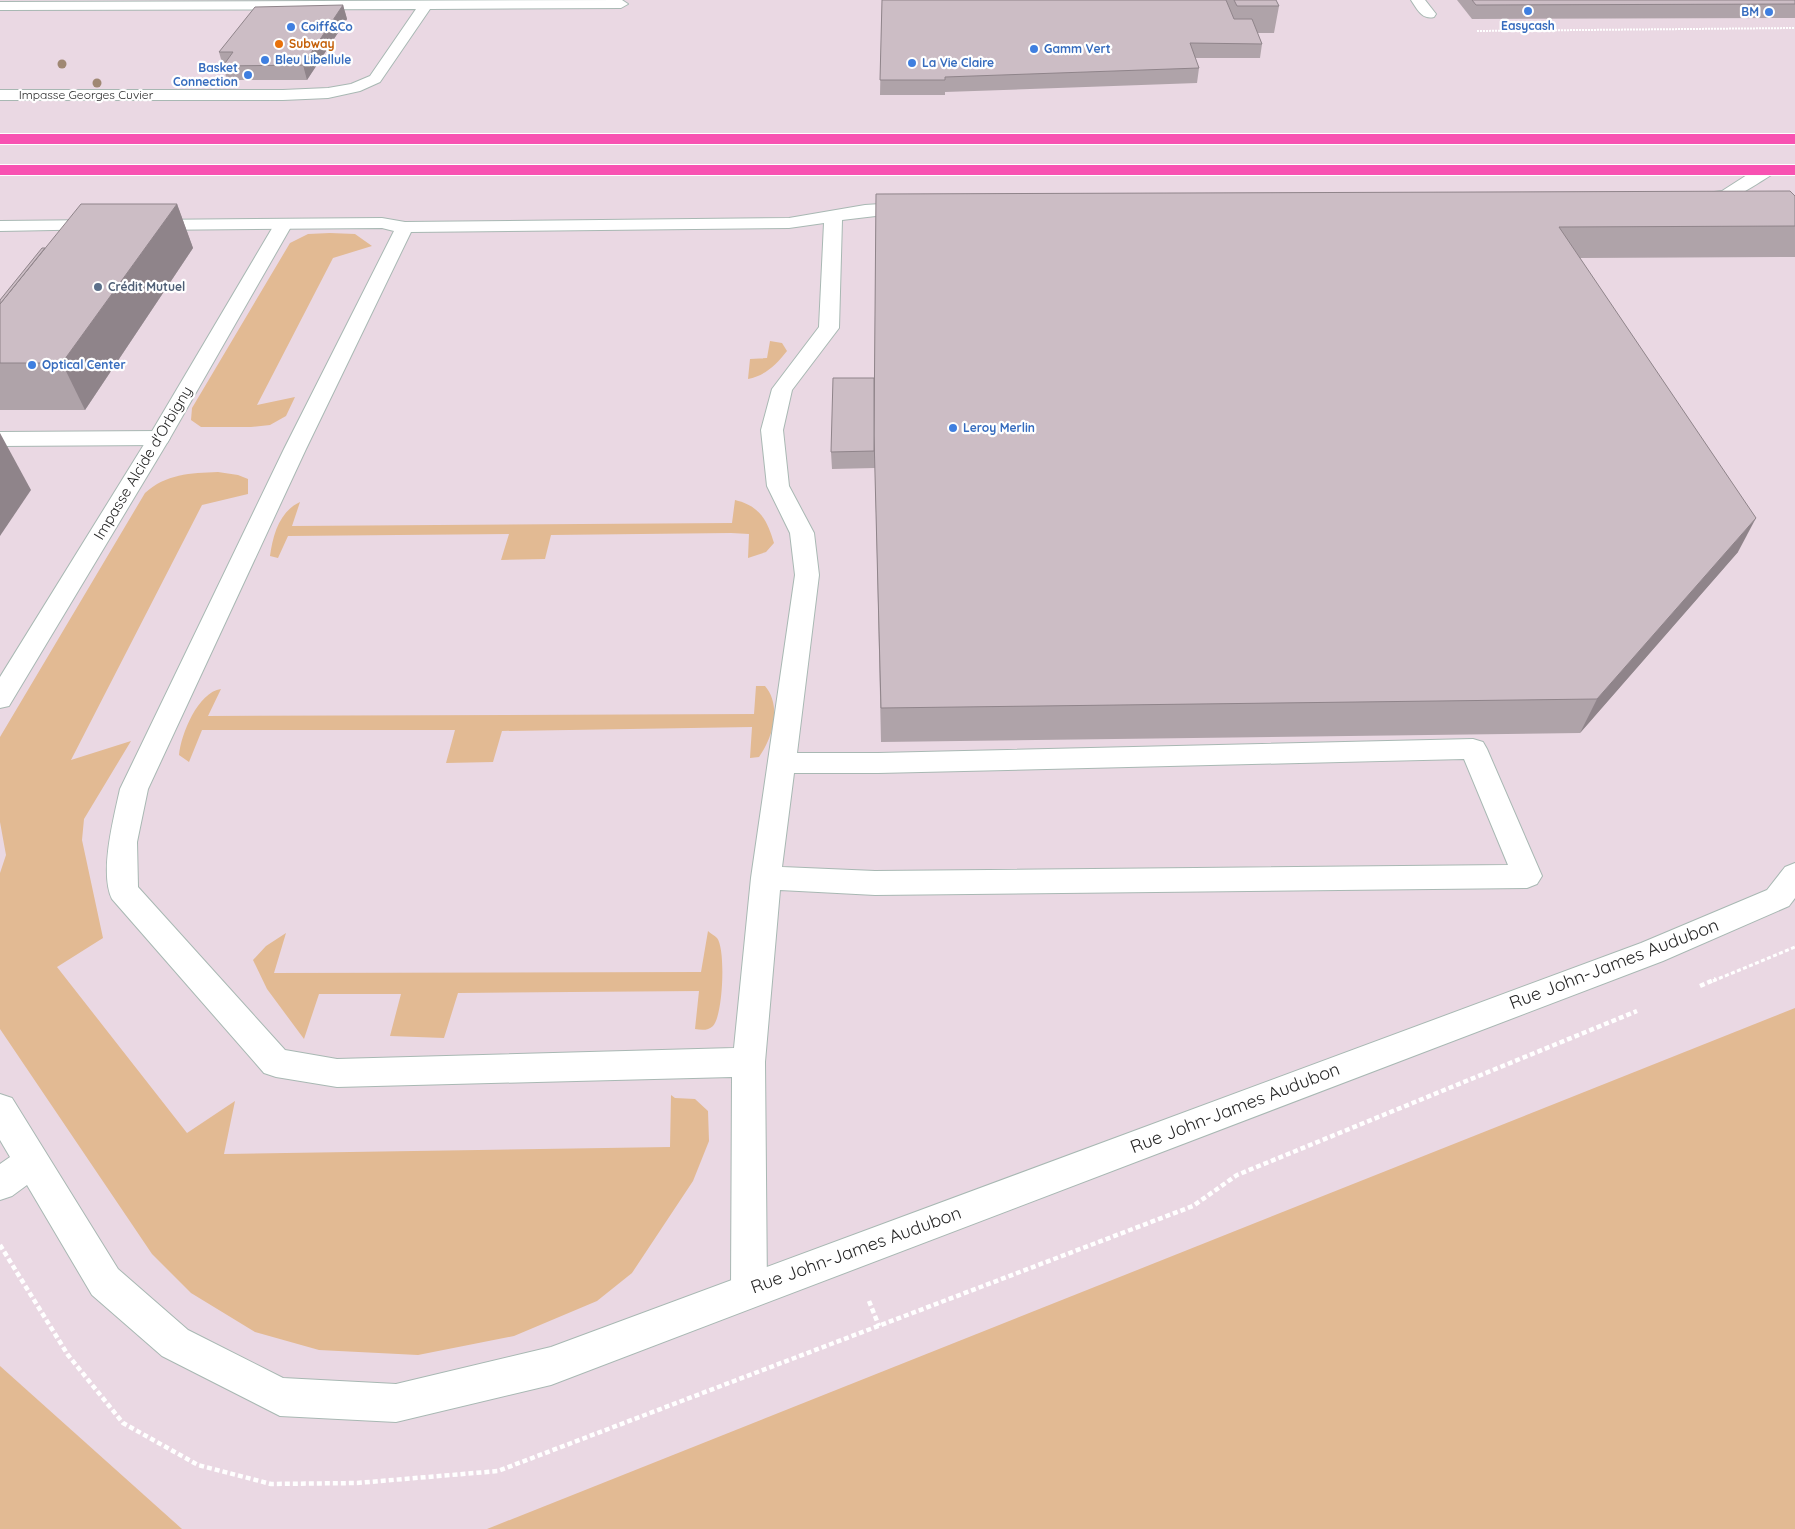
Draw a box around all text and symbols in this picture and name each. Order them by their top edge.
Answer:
place label: BM [1741,4,1759,19]
marker: Easycash [1522,5,1534,17]
marker: BM [1763,6,1775,18]
place label: Easycash [1501,18,1555,33]
place label: Coiff&Co [301,19,353,34]
marker: Coiff&Co [285,21,297,33]
place label: Subway [289,36,335,51]
marker: Subway [273,38,285,50]
place label: Gamm Vert [1044,41,1111,56]
marker: Gamm Vert [1028,43,1040,55]
place label: Bleu Libellule [275,52,351,67]
marker: Bleu Libellule [259,54,271,66]
place label: La Vie Claire [922,55,994,70]
marker: La Vie Claire [906,57,918,69]
place label: Basket Connection [173,60,238,89]
marker: Basket Connection [242,69,254,81]
street label: Impasse Georges Cuvier [19,87,154,102]
place label: Crédit Mutuel [108,279,185,294]
marker: Crédit Mutuel [92,281,104,293]
place label: Optical Center [42,357,126,372]
marker: Optical Center [26,359,38,371]
street label: Impasse Alcide d'Orbigny [89,382,196,543]
place label: Leroy Merlin [963,420,1035,435]
marker: Leroy Merlin [947,422,959,434]
street label: Rue John-James Audubon [1506,913,1722,1014]
street label: Rue John-James Audubon [1127,1057,1343,1158]
street label: Rue John-James Audubon [747,1201,964,1298]

